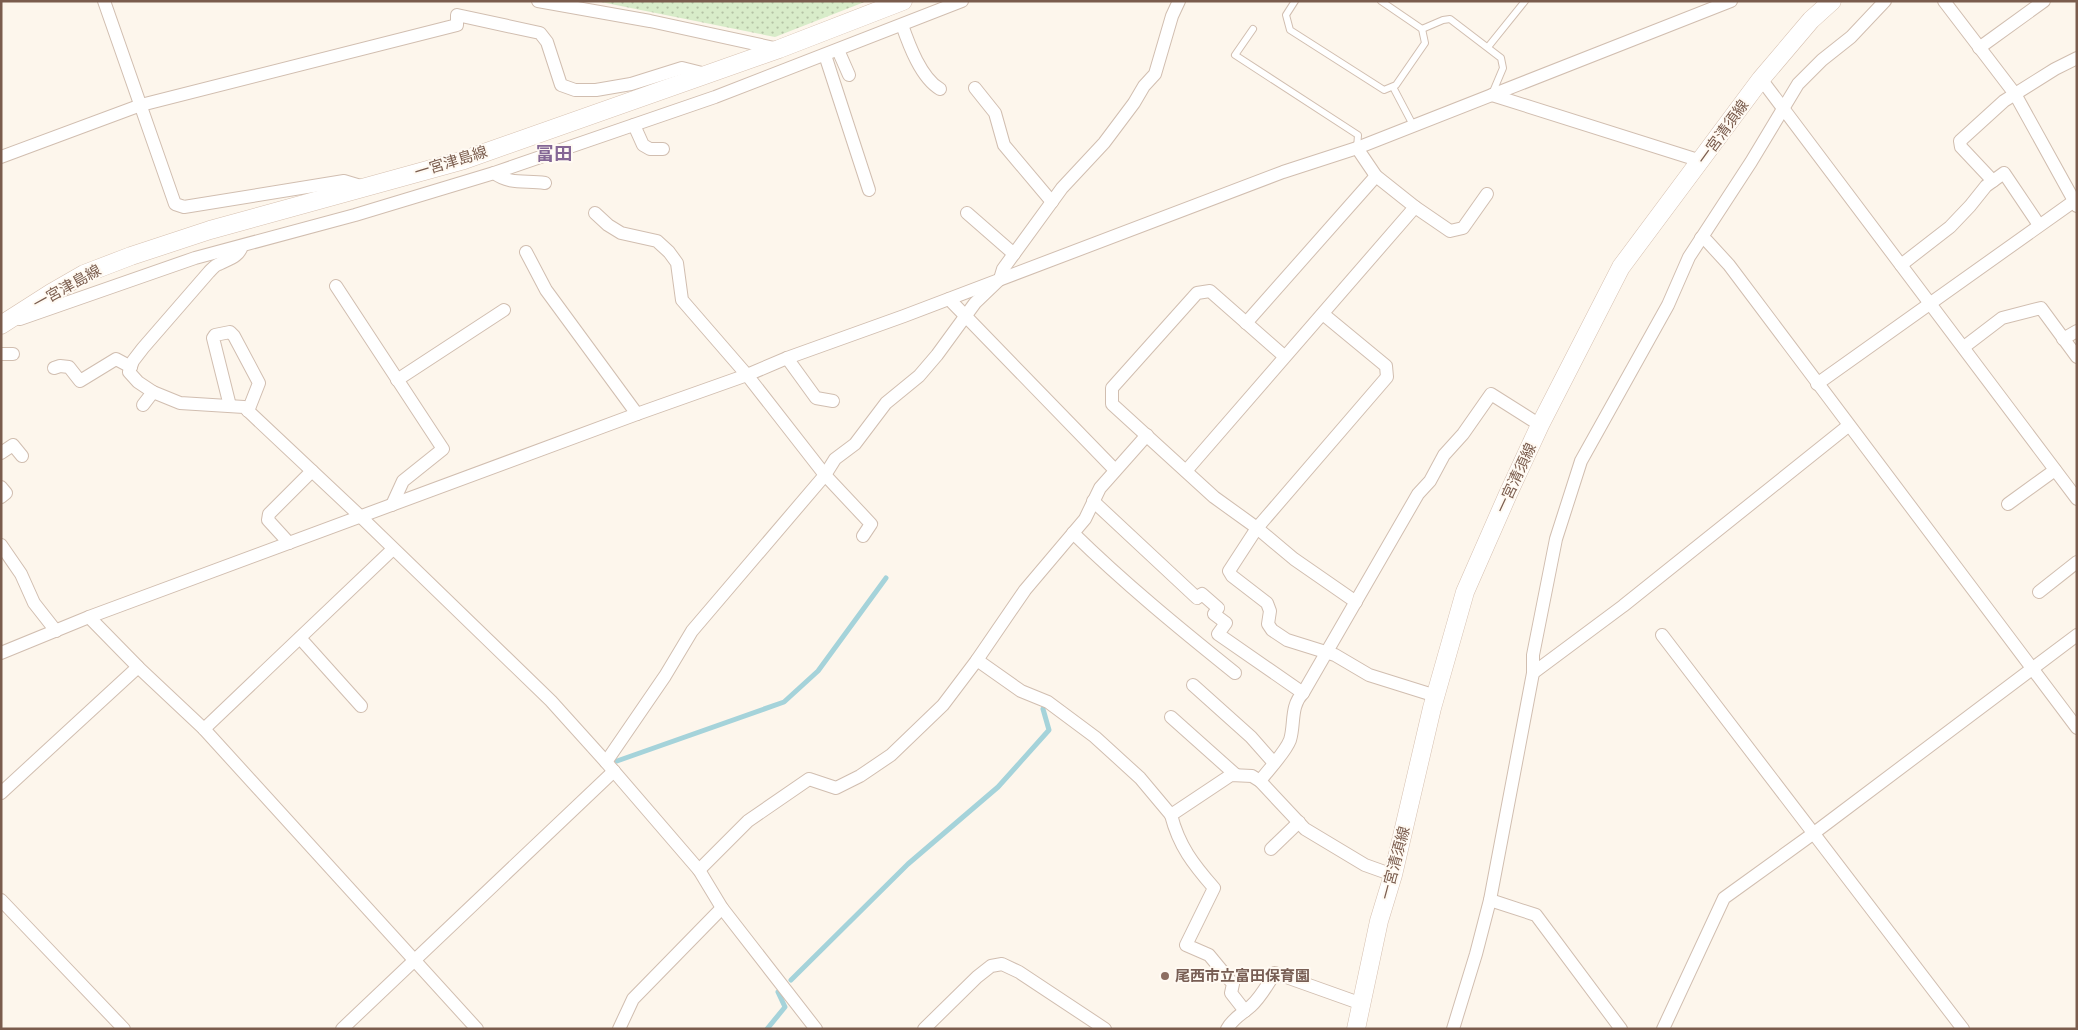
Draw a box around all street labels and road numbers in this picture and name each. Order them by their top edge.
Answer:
street label: 一宮清須線 [1691,95,1754,169]
street label: 一宮津島線 [412,140,490,183]
street label: 一宮津島線 [28,258,105,315]
street label: 一宮清須線 [1489,439,1542,517]
street label: 一宮清須線 [1374,824,1415,902]

